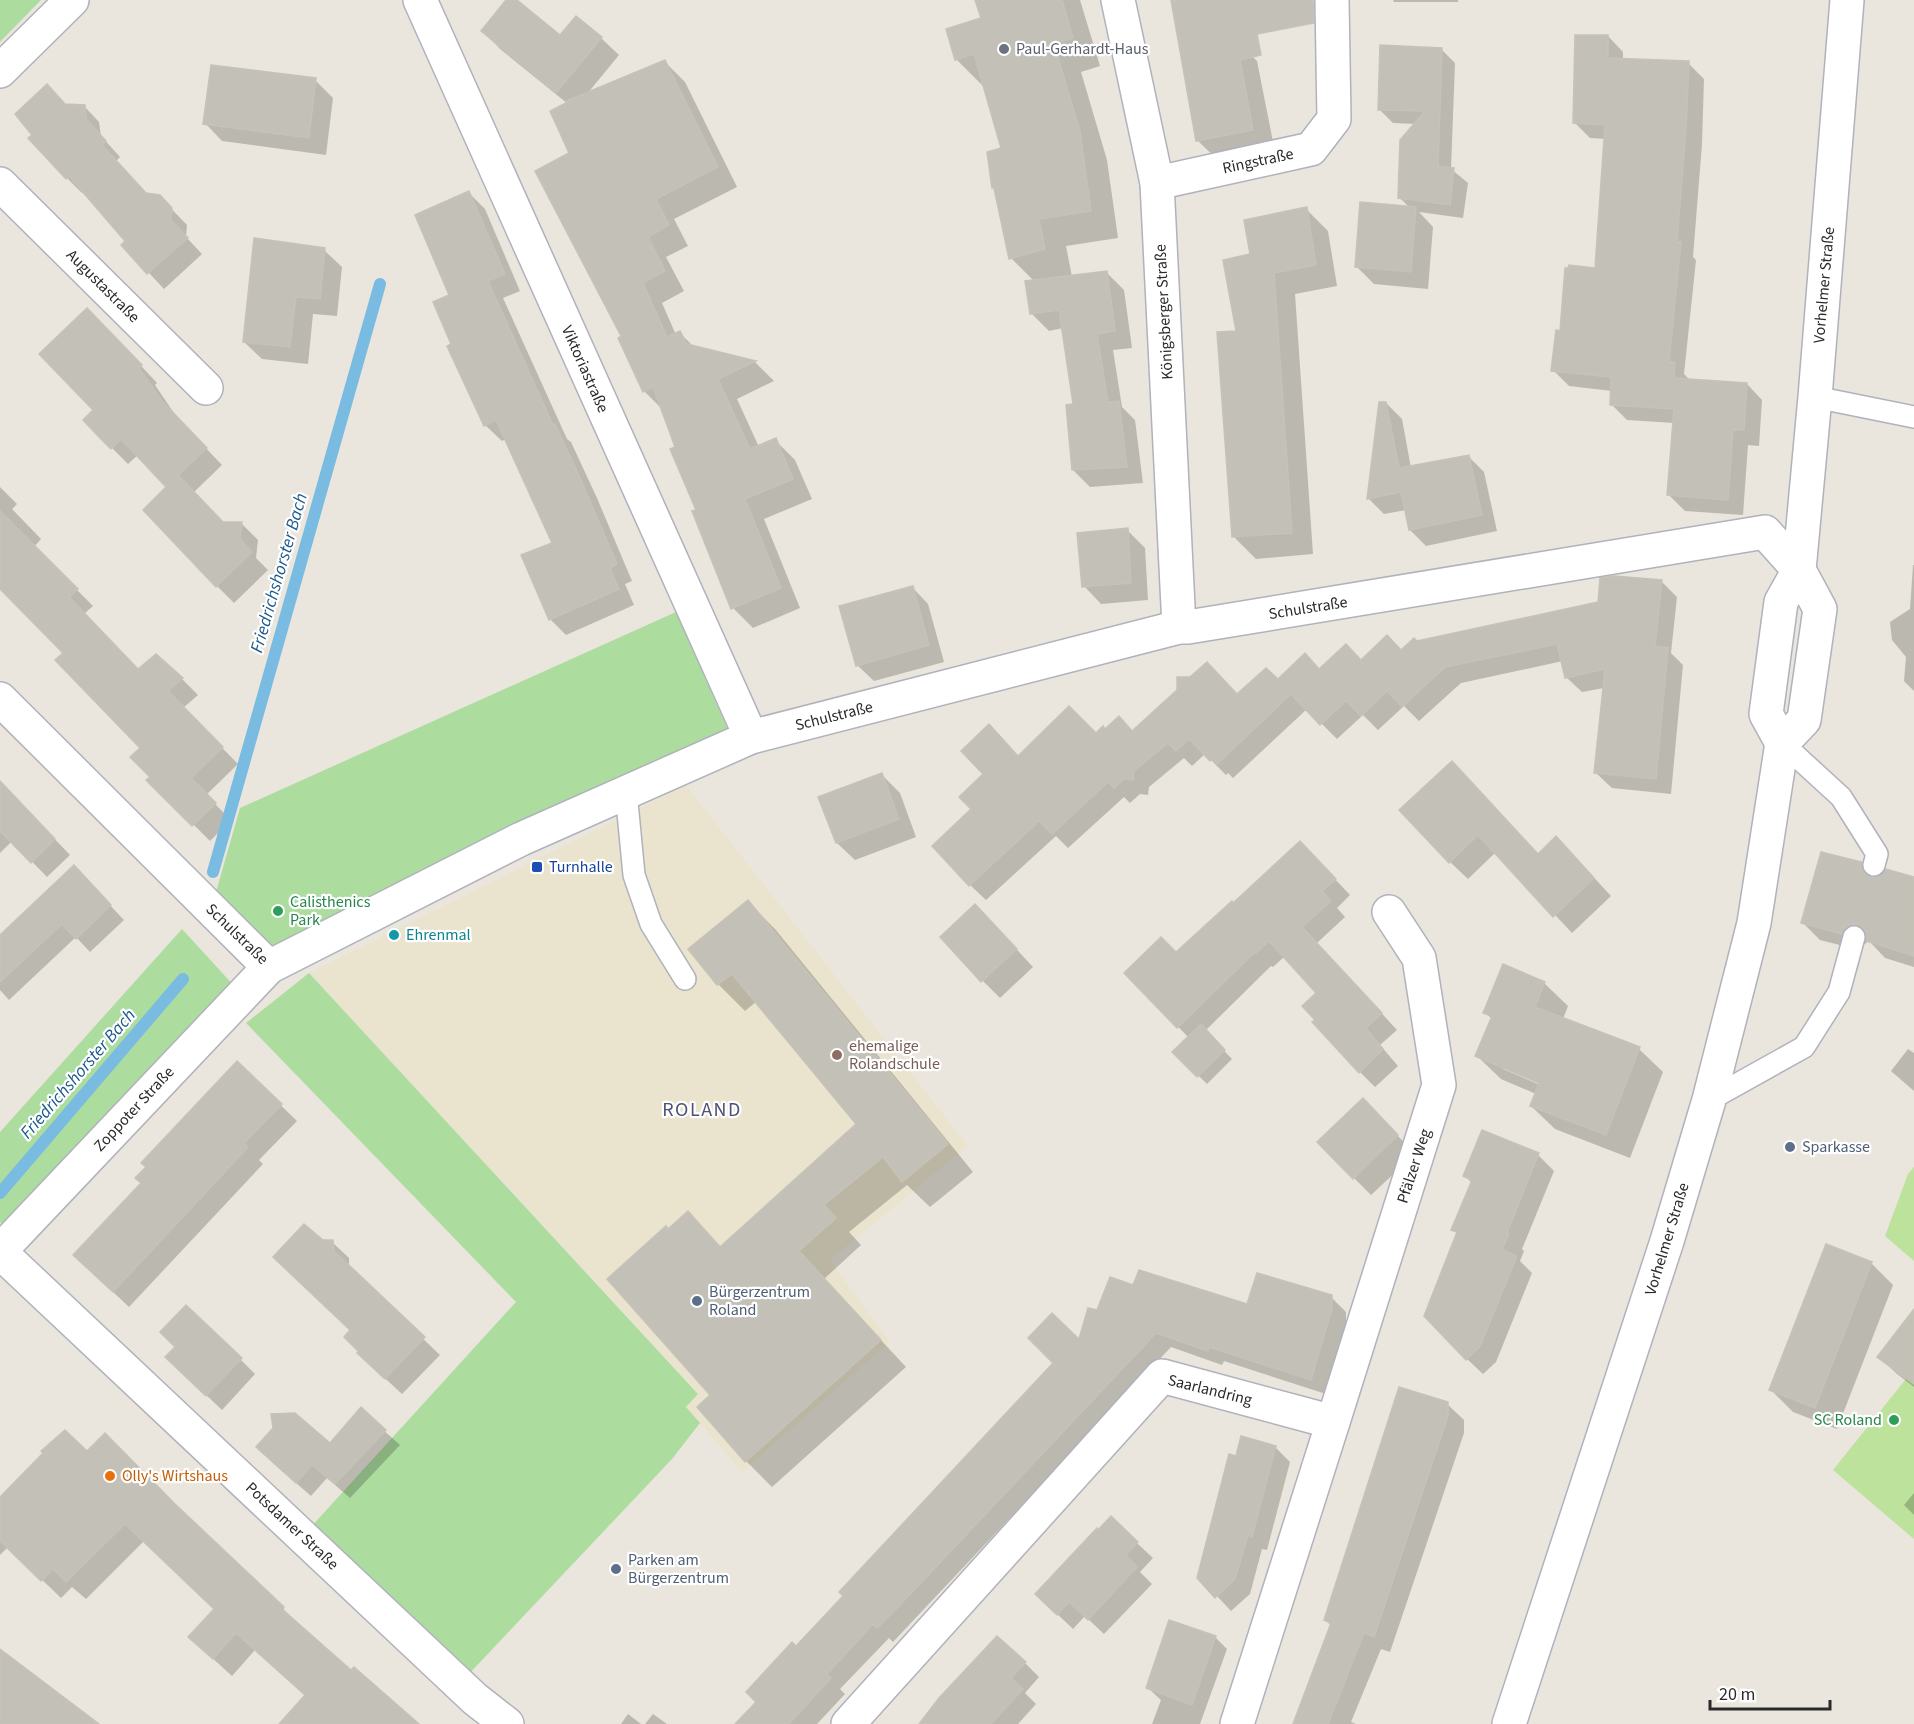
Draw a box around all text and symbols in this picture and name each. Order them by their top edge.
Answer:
place label: Paul-Gerhardt-Haus [1016,38,1149,60]
marker: Paul-Gerhardt-Haus [997,42,1011,56]
street label: Ringstraße [1220,143,1296,179]
street label: Vorhelmer Straße [1808,226,1840,344]
street label: Königsberger Straße [1149,243,1179,380]
street label: Augustastraße [61,244,145,328]
street label: Viktoriastraße [556,322,614,416]
water label: Friedrichshorster Bach [244,490,314,656]
street label: Schulstraße [1267,591,1349,625]
street label: Schulstraße [793,696,875,736]
place label: Turnhalle [549,856,613,878]
marker: Turnhalle [530,860,544,874]
place label: Calisthenics Park [290,891,371,931]
street label: Schulstraße [201,898,273,970]
marker: Calisthenics Park [271,904,285,918]
place label: Ehrenmal [406,924,471,946]
marker: Ehrenmal [387,928,401,942]
water label: Friedrichshorster Bach [14,1004,142,1144]
place label: ehemalige Rolandschule [849,1035,940,1075]
marker: ehemalige Rolandschule [830,1048,844,1062]
street label: Zoppoter Straße [89,1062,179,1156]
district label: ROLAND [662,1096,742,1124]
street label: Pfälzer Weg [1392,1126,1436,1206]
place label: Sparkasse [1802,1136,1870,1158]
marker: Sparkasse [1783,1140,1797,1154]
street label: Vorhelmer Straße [1639,1180,1695,1298]
place label: Bürgerzentrum Roland [709,1281,810,1321]
marker: Bürgerzentrum Roland [690,1294,704,1308]
street label: Saarlandring [1165,1369,1255,1411]
place label: SC Roland [1814,1409,1882,1431]
marker: SC Roland [1887,1413,1901,1427]
place label: Olly's Wirtshaus [122,1465,228,1487]
marker: Olly's Wirtshaus [103,1469,117,1483]
street label: Potsdamer Straße [241,1477,343,1575]
place label: Parken am Bürgerzentrum [628,1549,729,1589]
marker: Parken am Bürgerzentrum [609,1562,623,1576]
scale bar [1710,1673,1830,1711]
text: 20 m [1719,1682,1755,1707]

